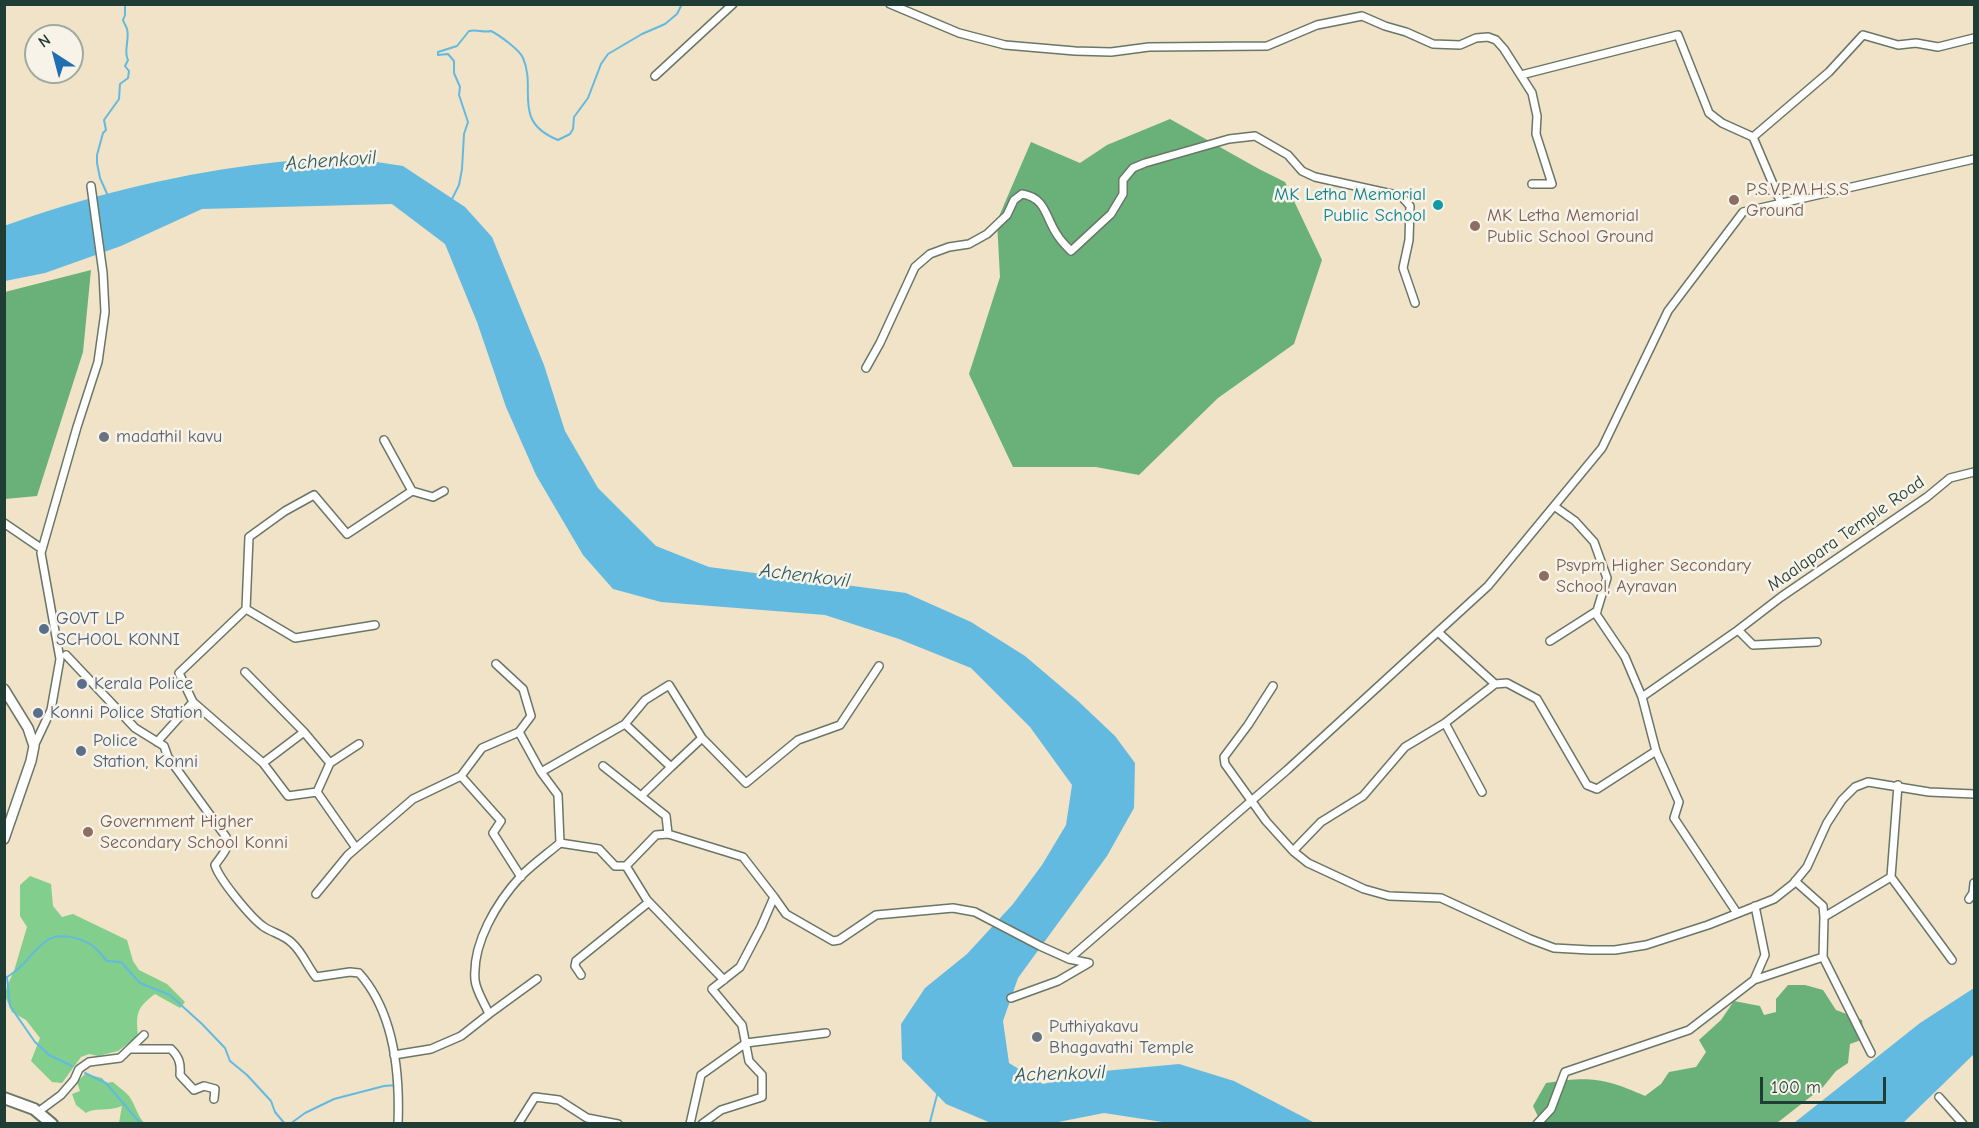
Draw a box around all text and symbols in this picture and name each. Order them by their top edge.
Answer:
north arrow [24,24,84,84]
text: N [35,31,54,51]
water label: Achenkovil [285,146,377,176]
place label: P.S.V.P.M.H.S.S Ground [1746,179,1849,222]
place label: MK Letha Memorial Public School [1274,184,1426,226]
marker: P.S.V.P.M.H.S.S Ground [1727,193,1741,207]
marker: MK Letha Memorial Public School [1431,198,1445,212]
place label: MK Letha Memorial Public School Ground [1487,205,1654,248]
marker: MK Letha Memorial Public School Ground [1468,219,1482,233]
place label: madathil kavu [116,426,222,448]
marker: madathil kavu [97,430,111,444]
street label: Maalapara Temple Road [1763,471,1929,597]
place label: Psvpm Higher Secondary School, Ayravan [1556,555,1751,598]
water label: Achenkovil [758,559,852,593]
marker: Psvpm Higher Secondary School, Ayravan [1537,569,1551,583]
place label: GOVT LP SCHOOL KONNI [56,608,180,650]
marker: GOVT LP SCHOOL KONNI [37,622,51,636]
place label: Kerala Police [94,673,193,695]
marker: Kerala Police [75,677,89,691]
place label: Konni Police Station [50,702,203,724]
marker: Konni Police Station [31,706,45,720]
place label: Police Station, Konni [93,730,198,772]
marker: Police Station, Konni [74,744,88,758]
place label: Government Higher Secondary School Konni [100,811,288,854]
marker: Government Higher Secondary School Konni [81,825,95,839]
place label: Puthiyakavu Bhagavathi Temple [1049,1016,1194,1058]
marker: Puthiyakavu Bhagavathi Temple [1030,1030,1044,1044]
water label: Achenkovil [1014,1060,1106,1088]
scale bar [1763,1065,1889,1103]
text: 100 m [1771,1077,1821,1098]

